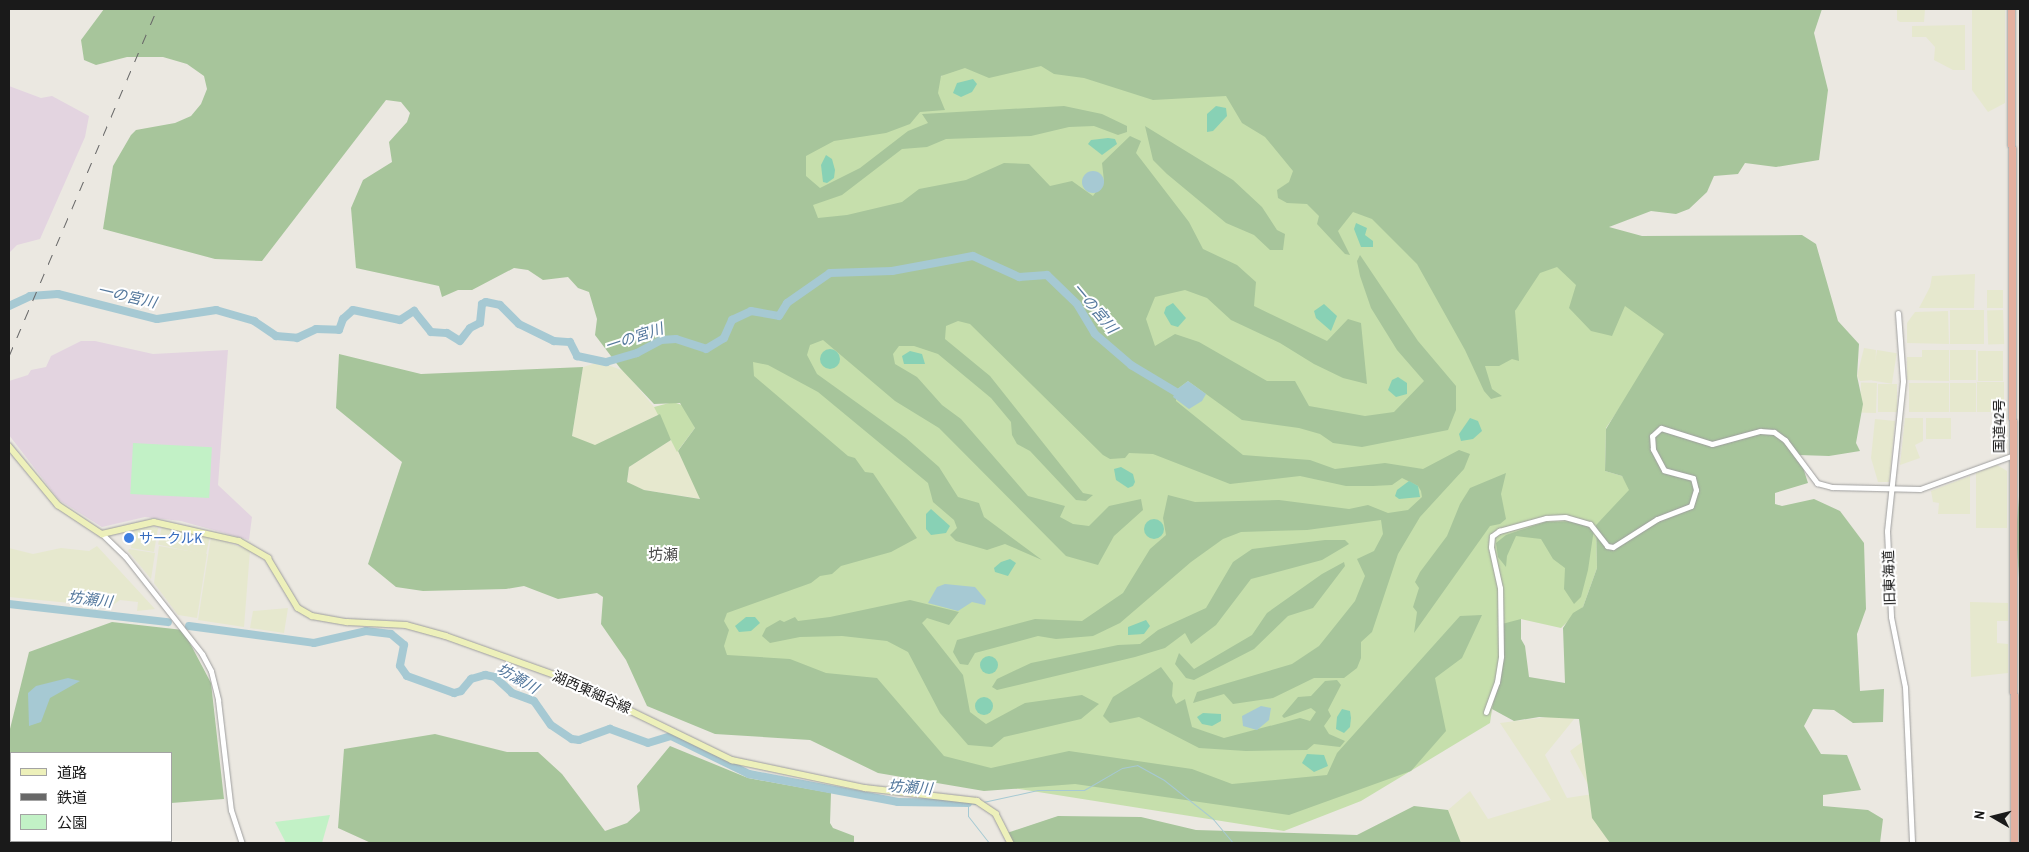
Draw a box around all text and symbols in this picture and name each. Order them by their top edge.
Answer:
water label: 一の宮川 [1069,279,1121,337]
water label: 一の宮川 [96,280,158,312]
water label: 一の宮川 [603,319,665,355]
street label: 国道42号 [1991,399,2007,453]
place label: サークルK [139,530,203,546]
marker: サークルK [123,532,135,544]
district label: 坊瀬 [648,546,678,564]
street label: 旧東海道 [1880,550,1898,606]
water label: 坊瀬川 [67,587,113,611]
water label: 坊瀬川 [494,659,542,697]
street label: 湖西東細谷線 [550,667,634,717]
legend [10,752,172,842]
text: 道路 [57,762,87,783]
water label: 坊瀬川 [887,776,933,798]
text: 鉄道 [57,787,87,808]
north arrow [1969,792,2019,842]
text: N [1970,810,1989,820]
text: 公園 [57,812,87,833]

